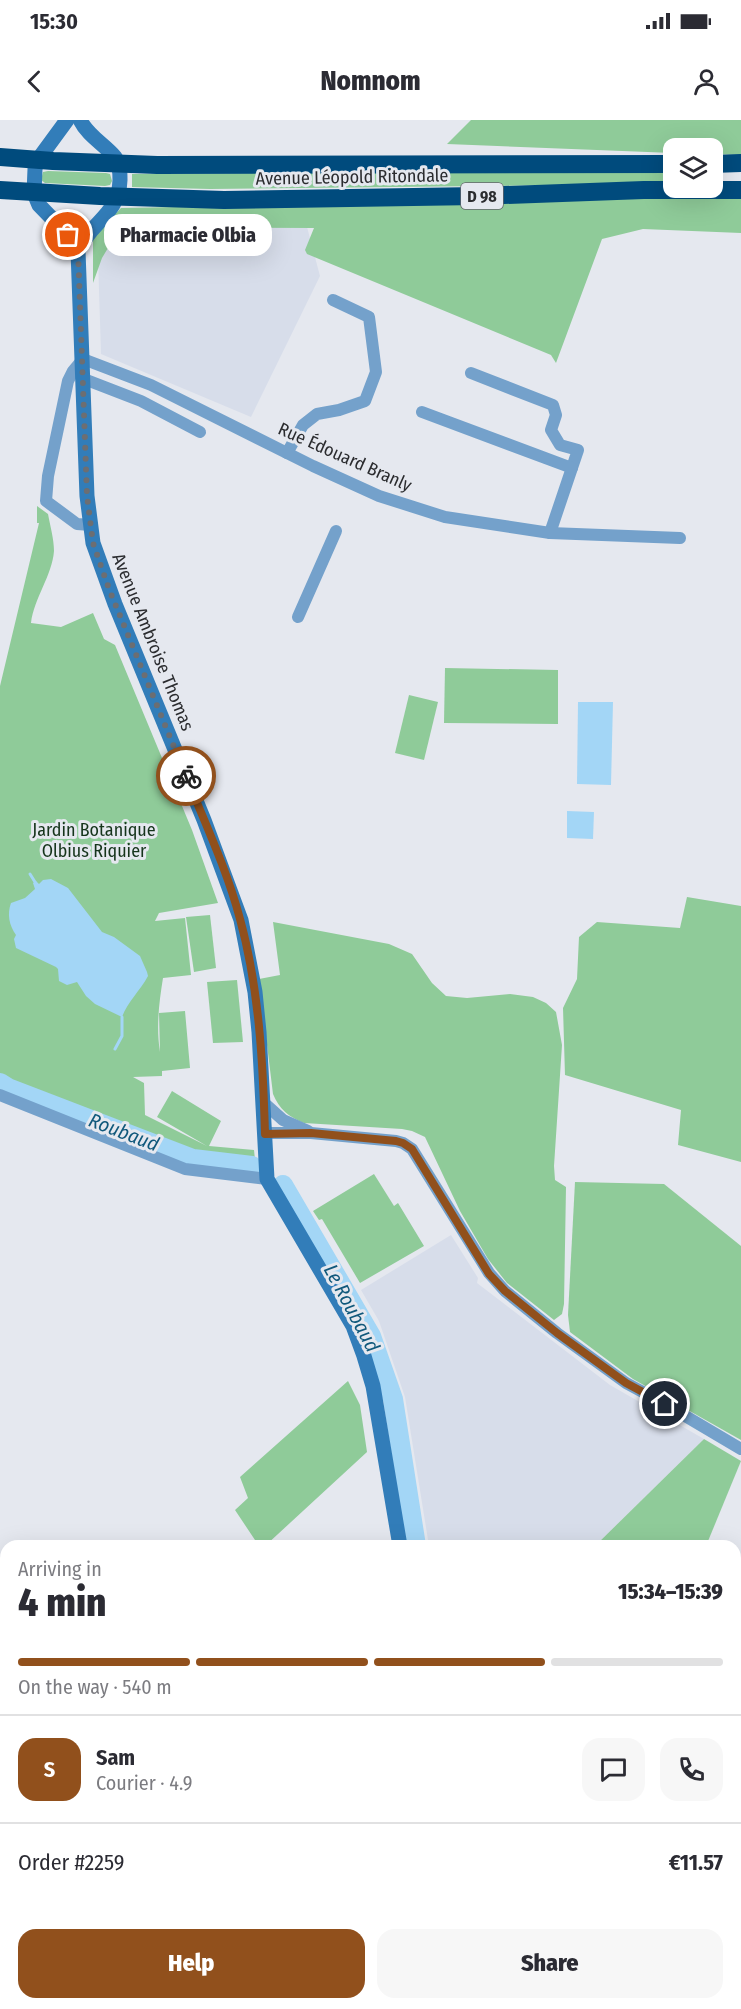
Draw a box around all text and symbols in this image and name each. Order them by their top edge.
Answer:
text: 15:30 [30,8,78,35]
icon: back [18,65,51,98]
text: Nomnom [320,65,421,97]
icon: person [690,65,723,98]
map controls [663,138,723,198]
button: layers [663,138,723,198]
street label: Avenue Léopold Ritondale [256,164,449,190]
road number: D 98 [461,183,503,209]
pin [42,209,93,260]
callout: Pharmacie Olbia [104,214,272,256]
icon: bag [51,218,84,251]
text: Pharmacie Olbia [120,223,256,247]
street label: Rue Édouard Branly [275,417,416,496]
street label: Avenue Ambroise Thomas [107,550,199,734]
courier [156,746,216,806]
icon: bike [170,760,203,793]
park label: Jardin Botanique Olbius Riquier [32,819,156,862]
water label: Roubaud [85,1108,163,1156]
water label: Le Roubaud [319,1260,385,1356]
pin [639,1378,690,1429]
icon: home [648,1387,681,1420]
text: Arriving in [18,1557,102,1581]
text: 15:34–15:39 [618,1578,723,1605]
text: 4 min [18,1580,106,1626]
text: On the way · 540 m [18,1675,172,1699]
button: chat [582,1738,645,1801]
button: phone [660,1738,723,1801]
text: Sam [96,1744,135,1771]
text: S [44,1756,55,1783]
text: Courier · 4.9 [96,1771,192,1795]
text: Order #2259 [18,1849,124,1876]
text: €11.57 [669,1849,723,1876]
button: Help [18,1929,365,1998]
button: Share [377,1929,723,1998]

